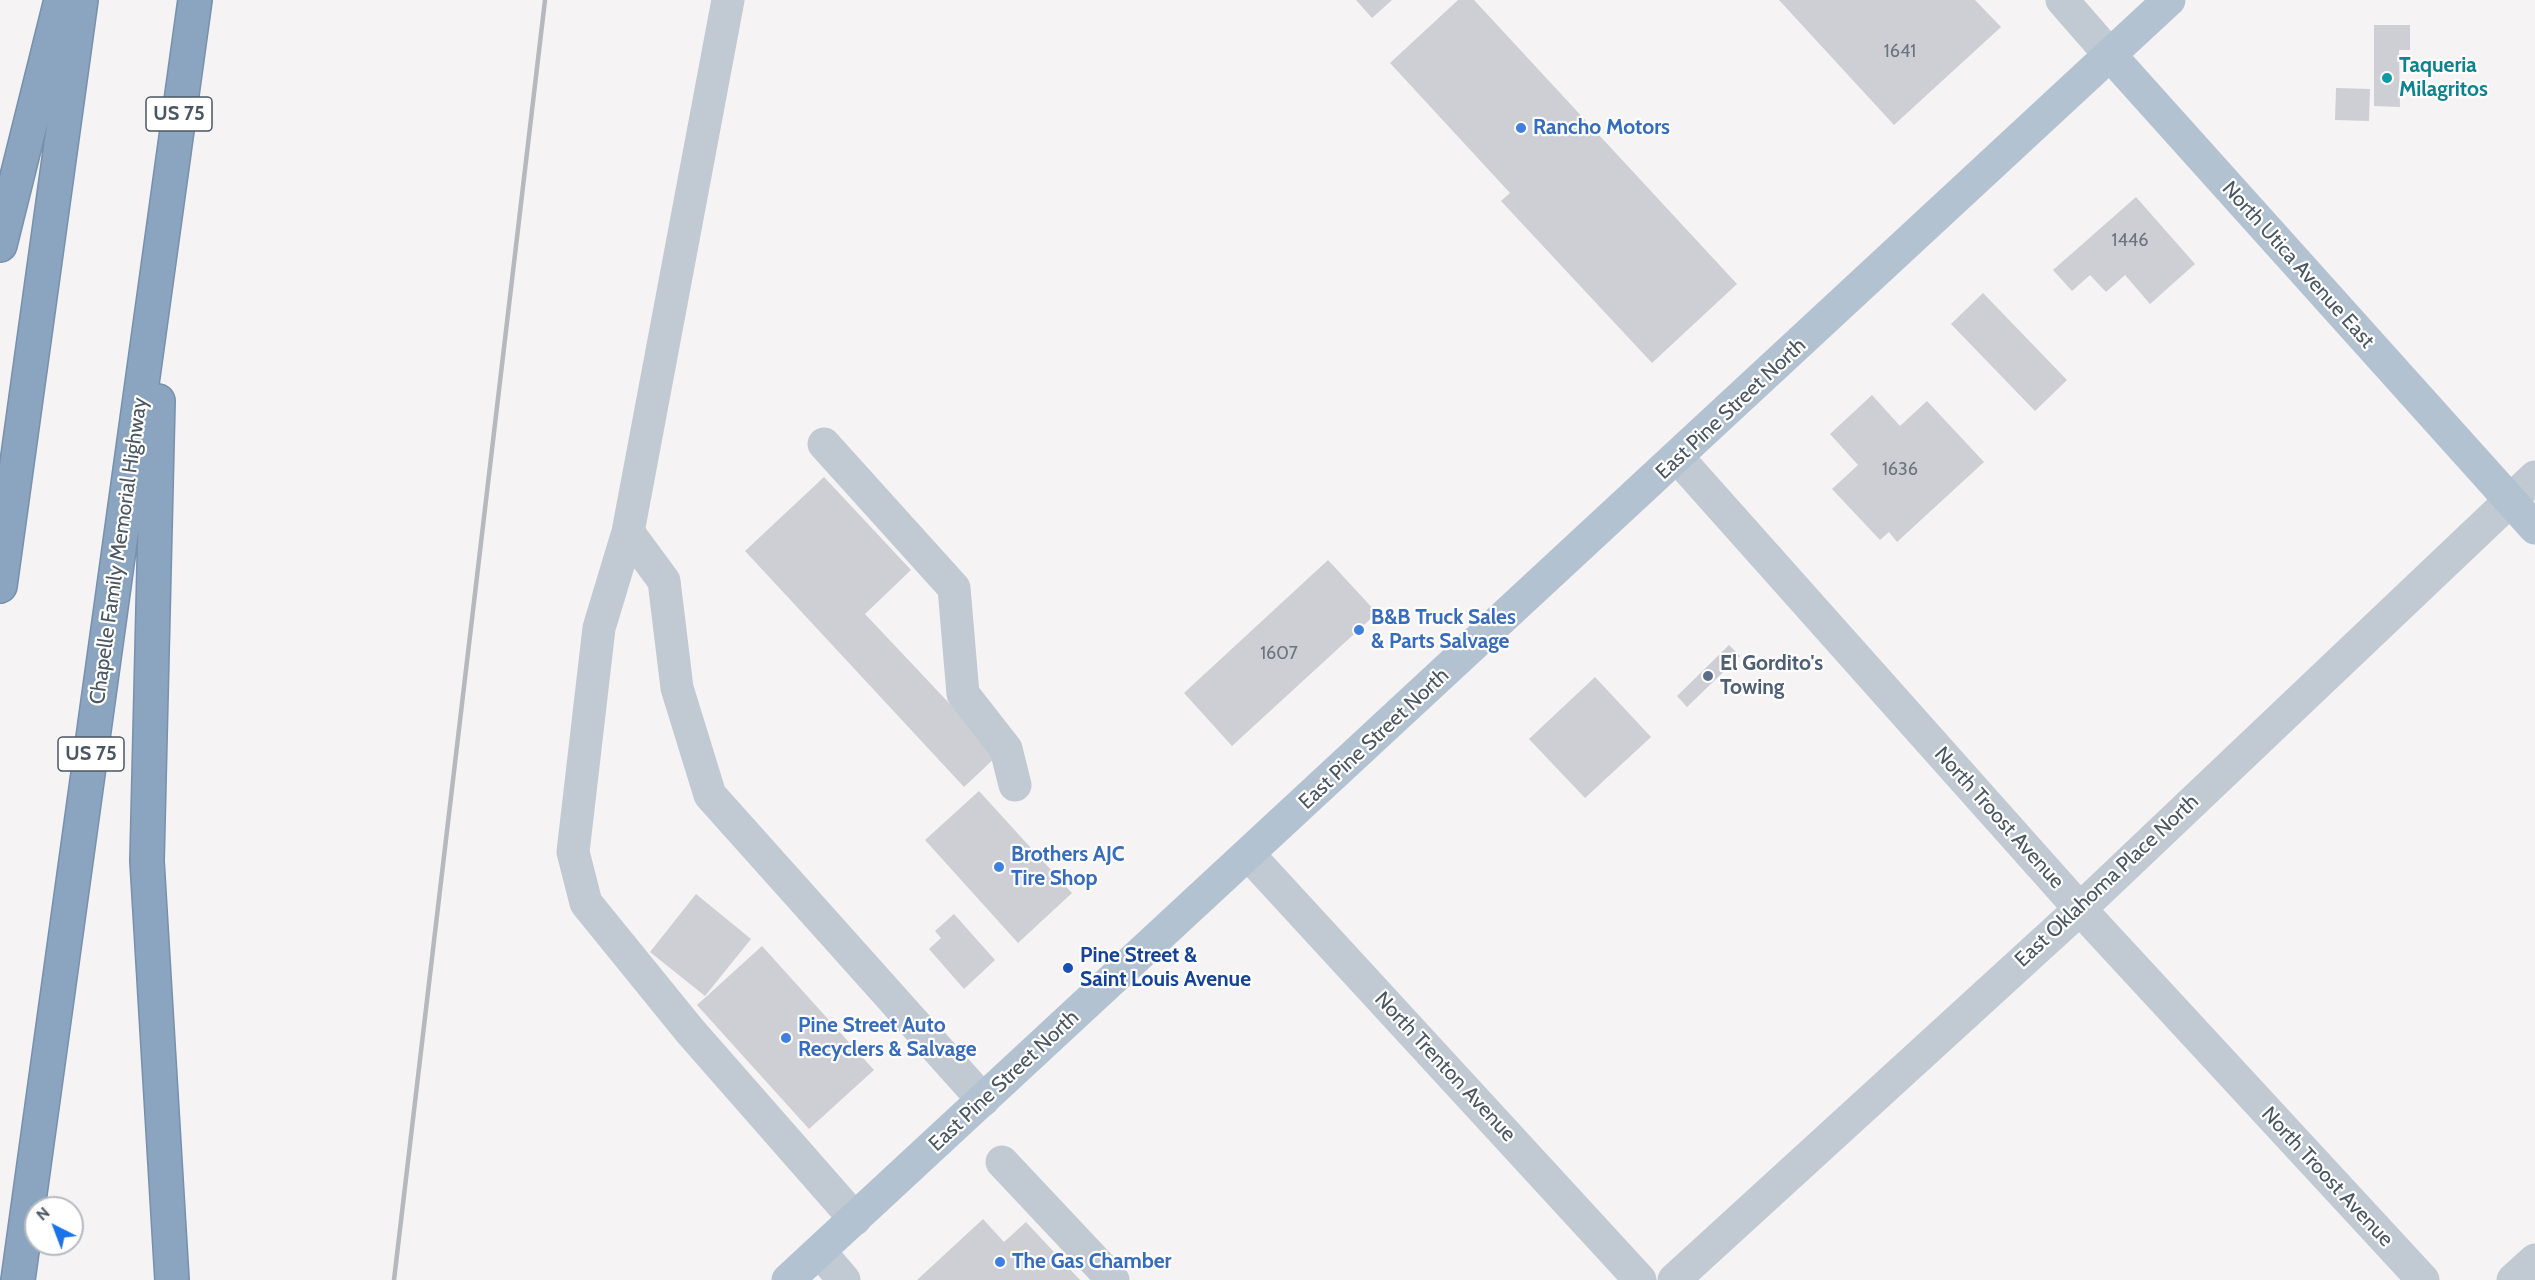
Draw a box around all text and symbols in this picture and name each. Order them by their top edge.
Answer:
house number: 1641 [1884,41,1916,63]
place label: Taqueria Milagritos [2399,53,2488,103]
marker: Taqueria Milagritos [2380,71,2394,85]
road number: US 75 [146,97,212,131]
place label: Rancho Motors [1533,115,1670,141]
marker: Rancho Motors [1514,121,1528,135]
street label: North Utica Avenue East [2217,176,2379,354]
house number: 1446 [2112,230,2148,252]
street label: East Pine Street North [1651,333,1811,485]
street label: Chapelle Family Memorial Highway [85,396,153,706]
house number: 1636 [1882,459,1918,481]
place label: B&B Truck Sales & Parts Salvage [1371,605,1516,655]
marker: B&B Truck Sales & Parts Salvage [1352,623,1366,637]
house number: 1607 [1260,643,1298,665]
place label: El Gordito's Towing [1720,651,1823,701]
street label: East Pine Street North [1294,663,1454,815]
marker: El Gordito's Towing [1701,669,1715,683]
road number: US 75 [58,737,124,771]
street label: North Troost Avenue [1929,742,2069,894]
street label: East Oklahoma Place North [2010,789,2204,973]
place label: Brothers AJC Tire Shop [1011,842,1125,892]
marker: Brothers AJC Tire Shop [992,860,1006,874]
place label: Pine Street & Saint Louis Avenue [1080,943,1251,993]
marker: Pine Street & Saint Louis Avenue [1061,961,1075,975]
street label: North Trenton Avenue [1369,987,1521,1147]
street label: East Pine Street North [924,1005,1084,1157]
place label: Pine Street Auto Recyclers & Salvage [798,1013,976,1063]
marker: Pine Street Auto Recyclers & Salvage [779,1031,793,1045]
street label: North Troost Avenue [2256,1102,2398,1252]
north arrow [24,1196,84,1256]
text: N [32,1203,54,1225]
place label: The Gas Chamber [1012,1249,1171,1275]
marker: The Gas Chamber [993,1255,1007,1269]

